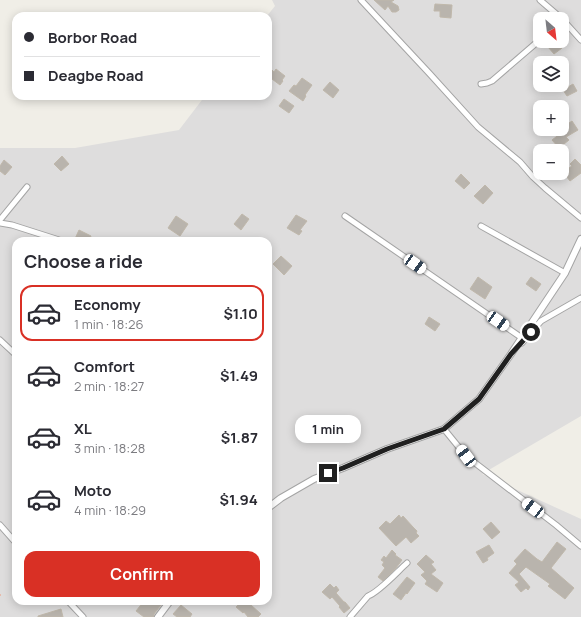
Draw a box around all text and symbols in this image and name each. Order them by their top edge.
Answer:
north arrow [533,12,569,48]
map controls [533,12,569,180]
text: Borbor Road [48,27,137,48]
button: layers [533,56,569,92]
text: Deagbe Road [48,65,144,86]
button: + [533,100,569,136]
button: − [533,144,569,180]
text: Choose a ride [24,249,143,273]
car [402,252,428,276]
text: Economy [74,294,141,315]
icon: car [26,295,62,331]
text: $1.10 [223,303,258,324]
car [485,309,511,333]
text: 1 min · 18:26 [74,315,144,333]
route start [522,323,540,341]
text: Comfort [74,356,135,377]
icon: car [26,357,62,393]
text: $1.49 [220,365,258,386]
text: 2 min · 18:27 [74,377,144,395]
callout: 1 min [295,415,361,443]
text: XL [74,418,92,439]
icon: car [26,419,62,455]
text: 1 min [312,420,344,438]
text: $1.87 [221,427,258,448]
text: 3 min · 18:28 [74,439,145,457]
car [454,443,478,469]
route end [319,464,337,482]
text: Moto [74,480,111,501]
icon: car [26,481,62,517]
text: $1.94 [220,489,258,510]
car [520,496,546,520]
text: 4 min · 18:29 [74,501,146,519]
button: Confirm [24,551,260,597]

